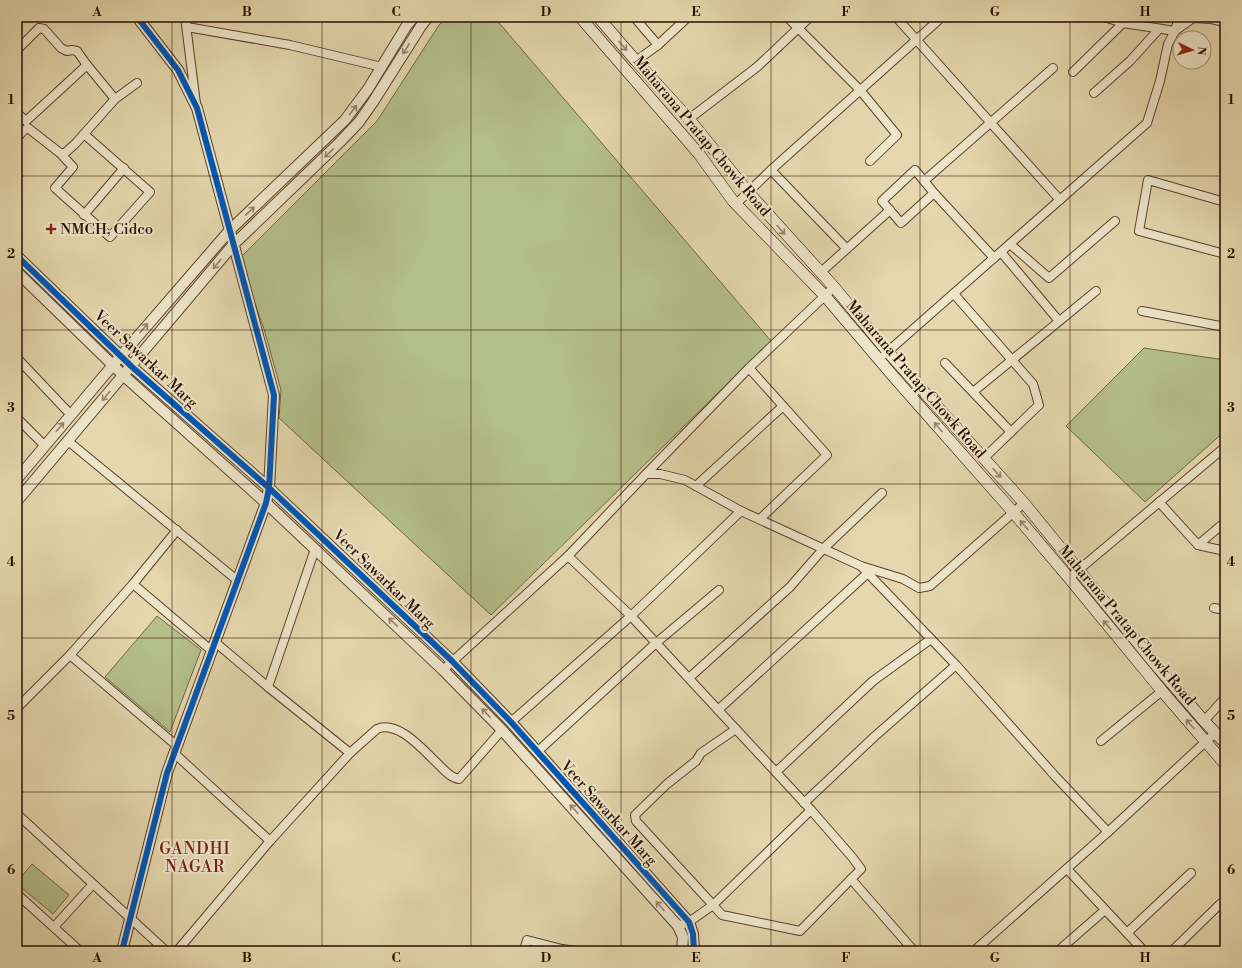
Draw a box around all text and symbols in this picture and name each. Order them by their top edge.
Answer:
text: A [91,4,102,20]
text: B [242,4,252,20]
text: C [391,4,401,20]
text: D [541,4,551,20]
text: E [691,4,701,20]
text: F [841,4,851,20]
text: G [990,4,1001,20]
text: H [1140,4,1151,20]
north arrow [1172,30,1212,70]
one-way arrow [619,41,628,52]
one-way arrow [402,43,410,55]
text: N [1194,46,1208,56]
street label: Maharana Pratap Chowk Road [629,52,775,221]
text: 1 [8,92,15,108]
text: 1 [1228,92,1235,108]
one-way arrow [349,105,357,116]
one-way arrow [324,148,334,158]
one-way arrow [245,206,255,216]
place label: NMCH, Cidco [60,220,153,239]
marker: NMCH, Cidco [45,223,57,235]
one-way arrow [776,224,785,234]
text: 2 [7,246,15,262]
text: 2 [1227,246,1235,262]
one-way arrow [212,259,221,270]
street label: Maharana Pratap Chowk Road [842,296,990,463]
street label: Veer Sawarkar Marg [89,306,202,413]
one-way arrow [140,323,149,334]
one-way arrow [101,390,110,401]
text: 3 [7,400,15,416]
text: 3 [1227,400,1235,416]
one-way arrow [56,422,65,433]
one-way arrow [933,422,943,432]
one-way arrow [993,468,1002,479]
one-way arrow [1019,519,1028,530]
street label: Veer Sawarkar Marg [328,525,439,633]
street label: Maharana Pratap Chowk Road [1054,541,1200,710]
text: 4 [7,554,16,570]
text: 4 [1227,554,1236,570]
one-way arrow [388,617,398,627]
one-way arrow [1102,619,1111,630]
text: 5 [7,708,15,724]
one-way arrow [481,708,491,718]
text: 5 [1227,708,1235,724]
one-way arrow [1186,719,1195,730]
street label: Veer Sawarkar Marg [556,756,661,870]
one-way arrow [569,804,578,814]
district label: GANDHI NAGAR [159,839,231,877]
text: 6 [7,862,15,878]
text: 6 [1227,862,1235,878]
one-way arrow [656,901,665,911]
text: A [91,950,102,966]
text: B [242,950,252,966]
text: C [391,950,401,966]
text: D [541,950,551,966]
text: E [691,950,701,966]
text: F [841,950,851,966]
text: G [990,950,1001,966]
text: H [1140,950,1151,966]

